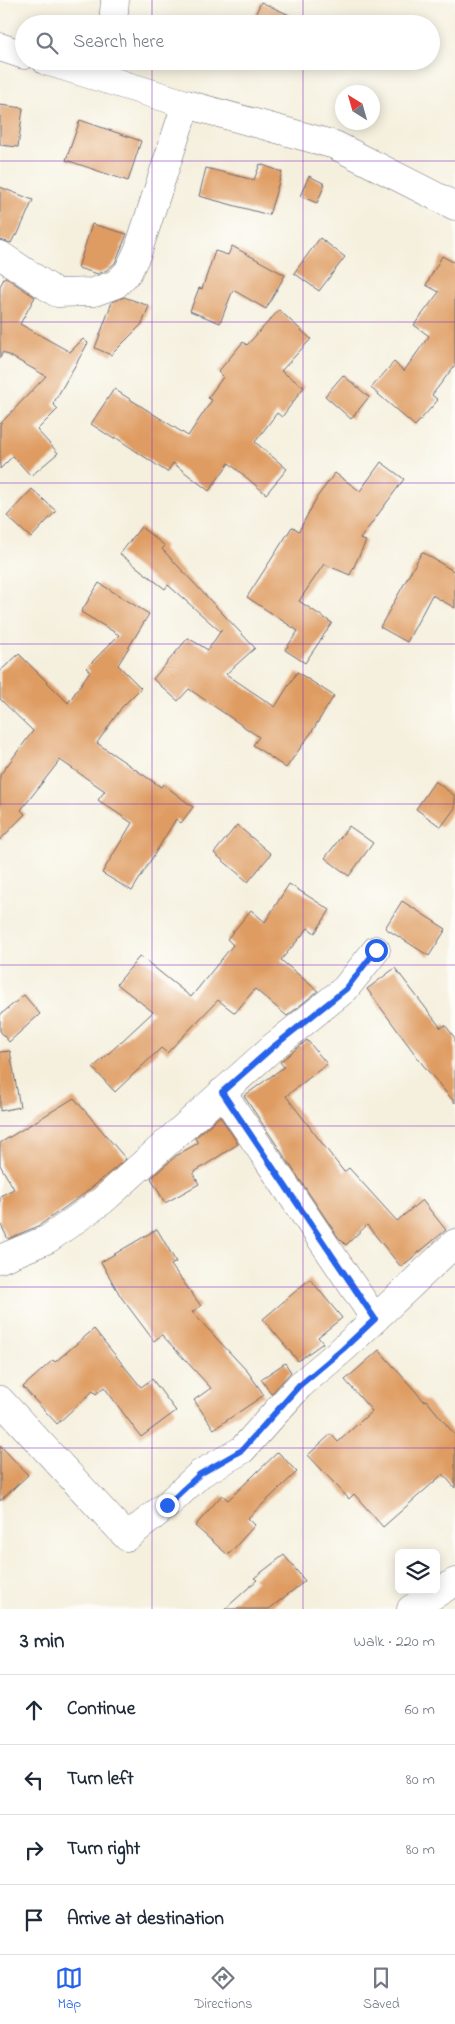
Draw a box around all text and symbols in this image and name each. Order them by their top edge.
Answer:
search box [15,15,440,70]
icon: search [33,29,61,57]
text: Search here [73,29,164,56]
north arrow [335,85,380,130]
route start [365,939,388,962]
route end [156,1494,179,1517]
map controls [395,1549,440,1594]
button: layers [395,1549,440,1594]
text: 3 min [20,1627,64,1657]
text: Walk · 220 m [354,1630,435,1654]
icon: ahead [20,1696,48,1724]
text: Continue [67,1696,135,1723]
text: 60 m [405,1698,435,1722]
icon: left [20,1766,48,1794]
text: Turn left [67,1766,134,1793]
text: 80 m [406,1768,435,1792]
icon: right [20,1836,48,1864]
text: Turn right [67,1836,140,1863]
text: 80 m [406,1838,435,1862]
icon: arrive [20,1906,48,1934]
text: Arrive at destination [67,1906,224,1933]
tab: Map [55,1964,83,2015]
tab: Directions [194,1964,252,2015]
tab: Saved [363,1964,400,2015]

